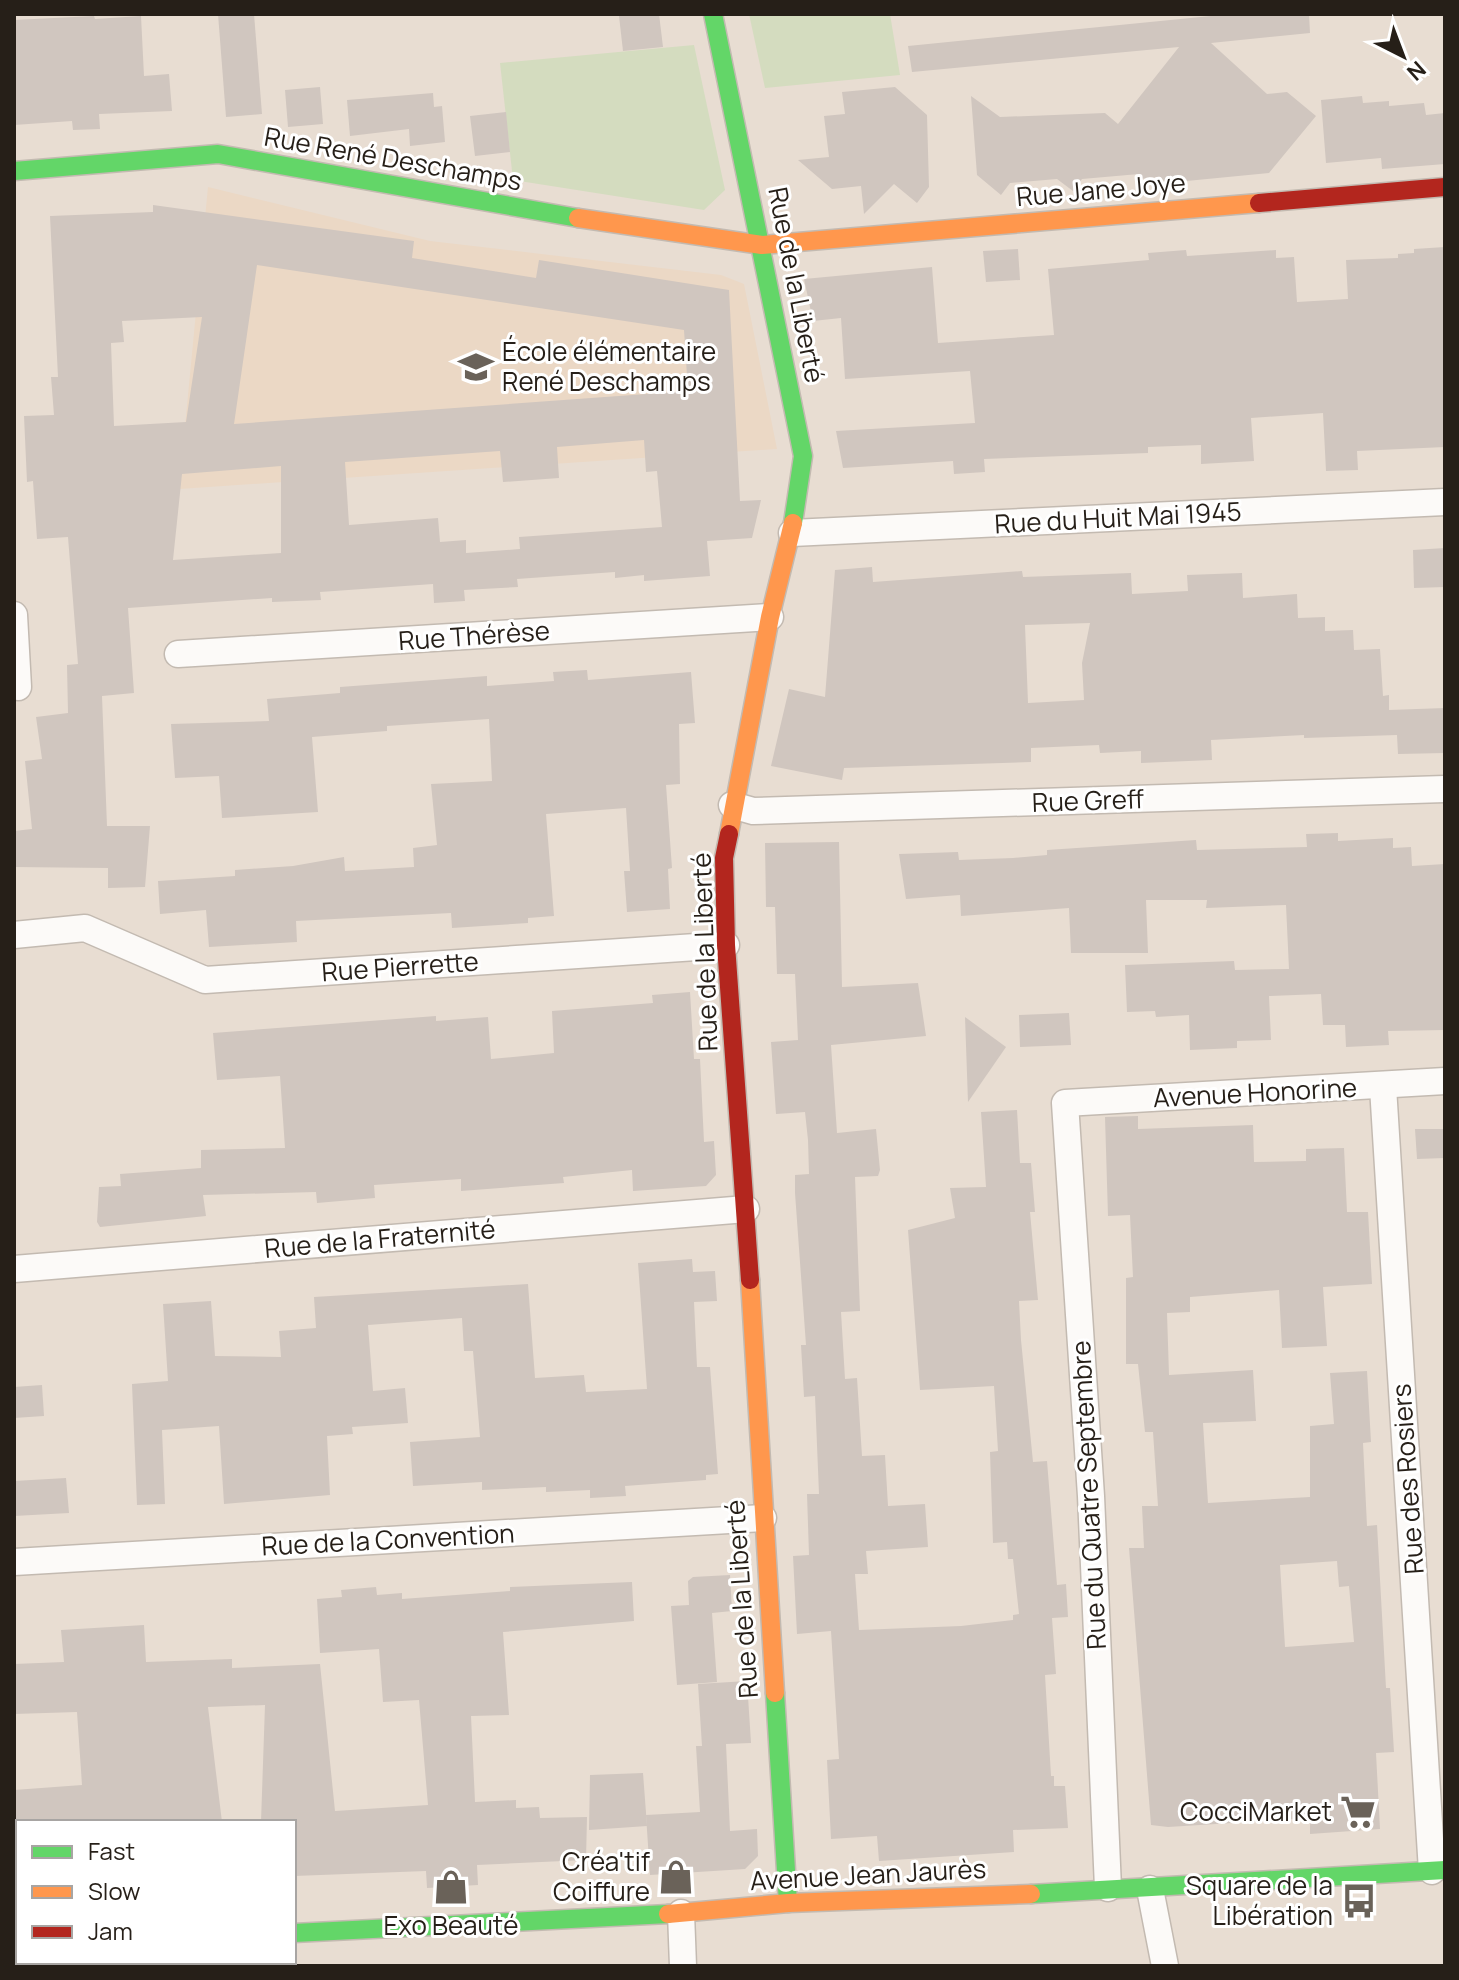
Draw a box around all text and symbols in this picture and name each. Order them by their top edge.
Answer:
north arrow [1363,16,1443,96]
text: N [1400,54,1432,87]
street label: Rue René Deschamps [262,118,525,198]
street label: Rue Jane Joye [1015,164,1187,214]
street label: Rue de la Liberté [760,184,834,386]
place label: École élémentaire René Deschamps [502,333,716,399]
school or university icon: École élémentaire René Deschamps [457,348,495,386]
street label: Rue du Huit Mai 1945 [993,493,1242,541]
street label: Rue Thérèse [397,612,551,658]
street label: Rue Greff [1031,780,1145,820]
street label: Rue de la Liberté [683,852,725,1052]
street label: Rue Pierrette [320,943,480,989]
street label: Avenue Honorine [1152,1069,1358,1115]
street label: Rue de la Fraternité [263,1210,497,1266]
street label: Rue du Quatre Septembre [1062,1340,1114,1651]
street label: Rue des Rosiers [1382,1383,1432,1575]
street label: Rue de la Liberté [716,1499,766,1699]
street label: Rue de la Convention [260,1514,515,1564]
place label: CocciMarket [1180,1793,1332,1829]
supermarket icon: CocciMarket [1339,1793,1377,1831]
legend [16,1820,296,1964]
text: Fast [88,1834,135,1867]
place label: Créa'tif Coiffure [553,1843,650,1909]
street label: Avenue Jean Jaurès [749,1850,987,1898]
shop icon: Créa'tif Coiffure [657,1858,695,1896]
place label: Square de la Libération [1186,1867,1333,1933]
shop icon: Exo Beauté [432,1868,470,1906]
text: Slow [88,1874,141,1907]
bus stop icon: Square de la Libération [1340,1882,1378,1920]
place label: Exo Beauté [384,1907,518,1943]
text: Jam [88,1914,133,1947]

